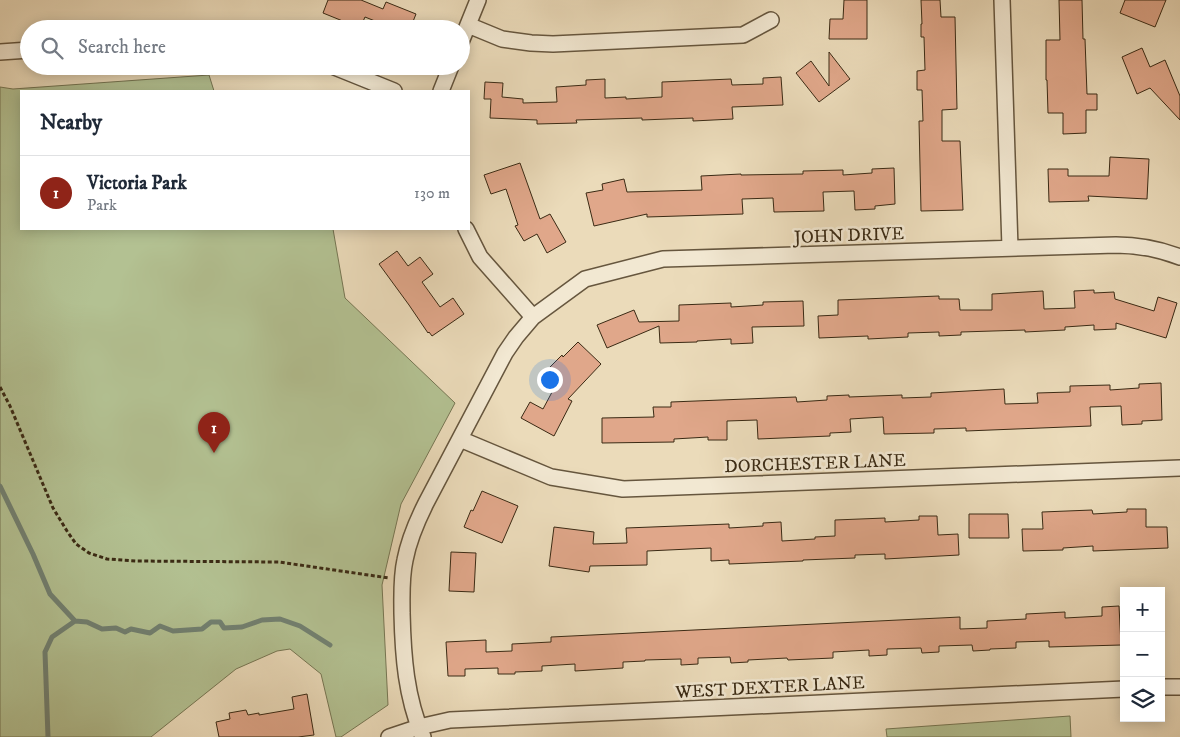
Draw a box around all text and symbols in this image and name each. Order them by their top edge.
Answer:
search box [20,20,470,75]
icon: search [38,34,66,62]
text: Search here [78,36,166,59]
text: Nearby [40,110,102,136]
text: Victoria Park [87,172,187,195]
text: 1 [53,183,59,203]
text: 130 m [414,183,450,203]
text: Park [87,195,117,215]
street label: JOHN DRIVE [792,223,905,249]
your location [537,367,563,393]
pin: 1 [198,412,230,453]
street label: DORCHESTER LANE [724,450,906,478]
map controls [1120,587,1165,722]
button: + [1120,587,1165,632]
button: − [1120,632,1165,677]
street label: WEST DEXTER LANE [674,672,866,704]
button: layers [1120,677,1165,722]

